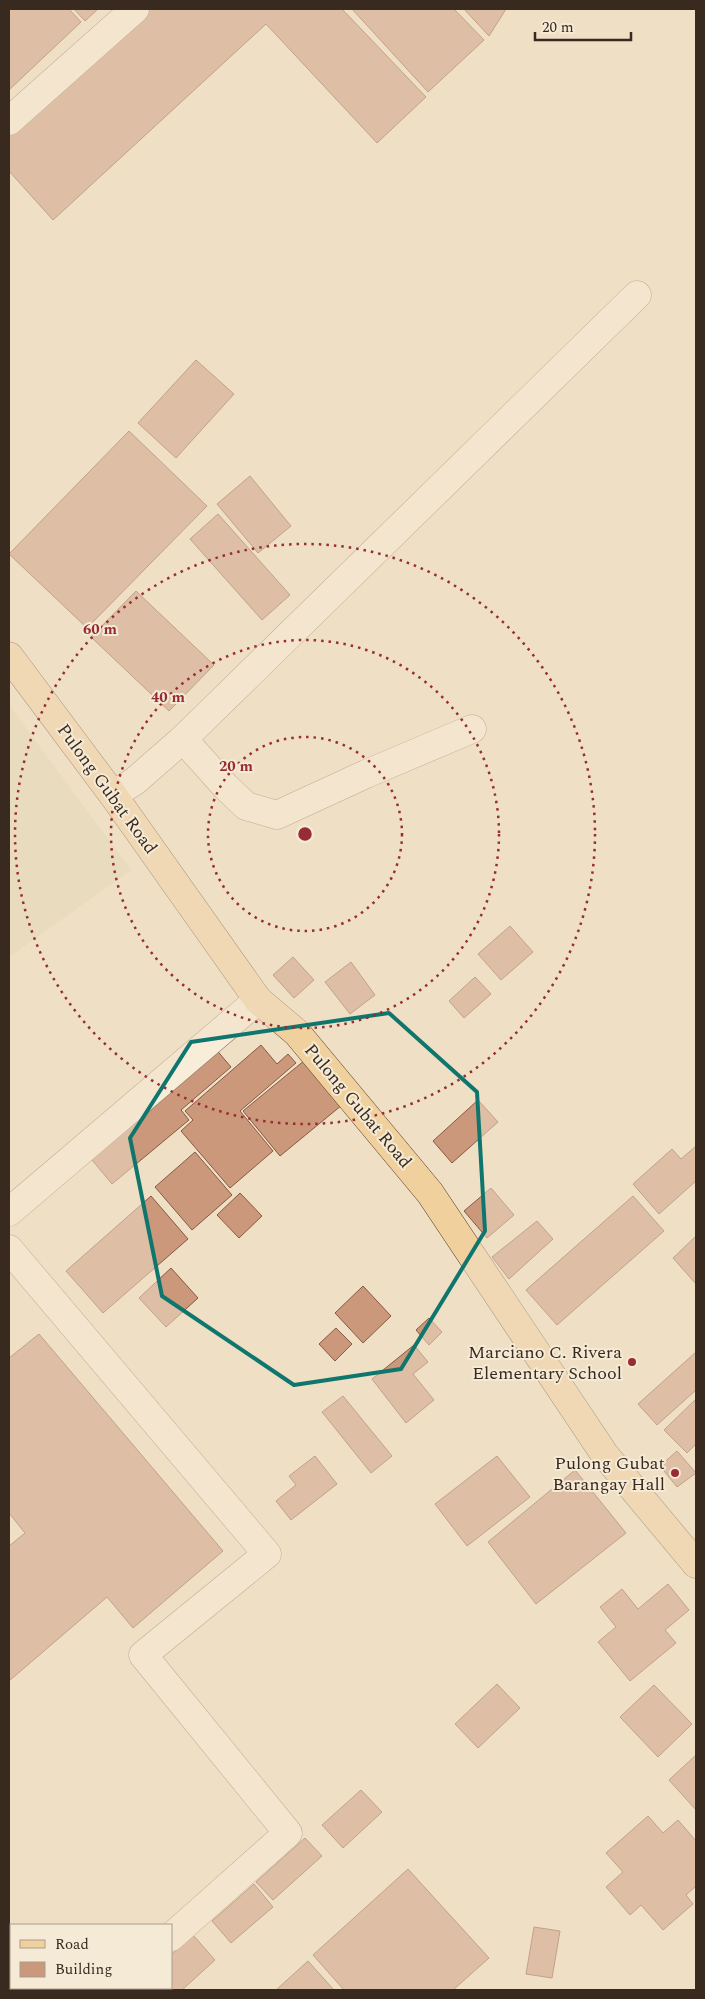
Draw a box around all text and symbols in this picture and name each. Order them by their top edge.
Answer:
scale bar [535,10,631,42]
text: 20 m [542,16,574,39]
text: 60 m [83,618,118,641]
text: 40 m [151,686,186,709]
street label: Pulong Gubat Road [50,718,164,860]
text: 20 m [219,755,254,778]
centre of rings [296,825,314,843]
street label: Pulong Gubat Road [298,1038,418,1174]
place label: Marciano C. Rivera Elementary School [468,1339,622,1387]
marker: Marciano C. Rivera Elementary School [626,1356,638,1368]
place label: Pulong Gubat Barangay Hall [552,1450,665,1498]
marker: Pulong Gubat Barangay Hall [669,1467,681,1479]
legend [10,1924,172,1989]
text: Road [55,1933,89,1956]
text: Building [55,1958,112,1981]

